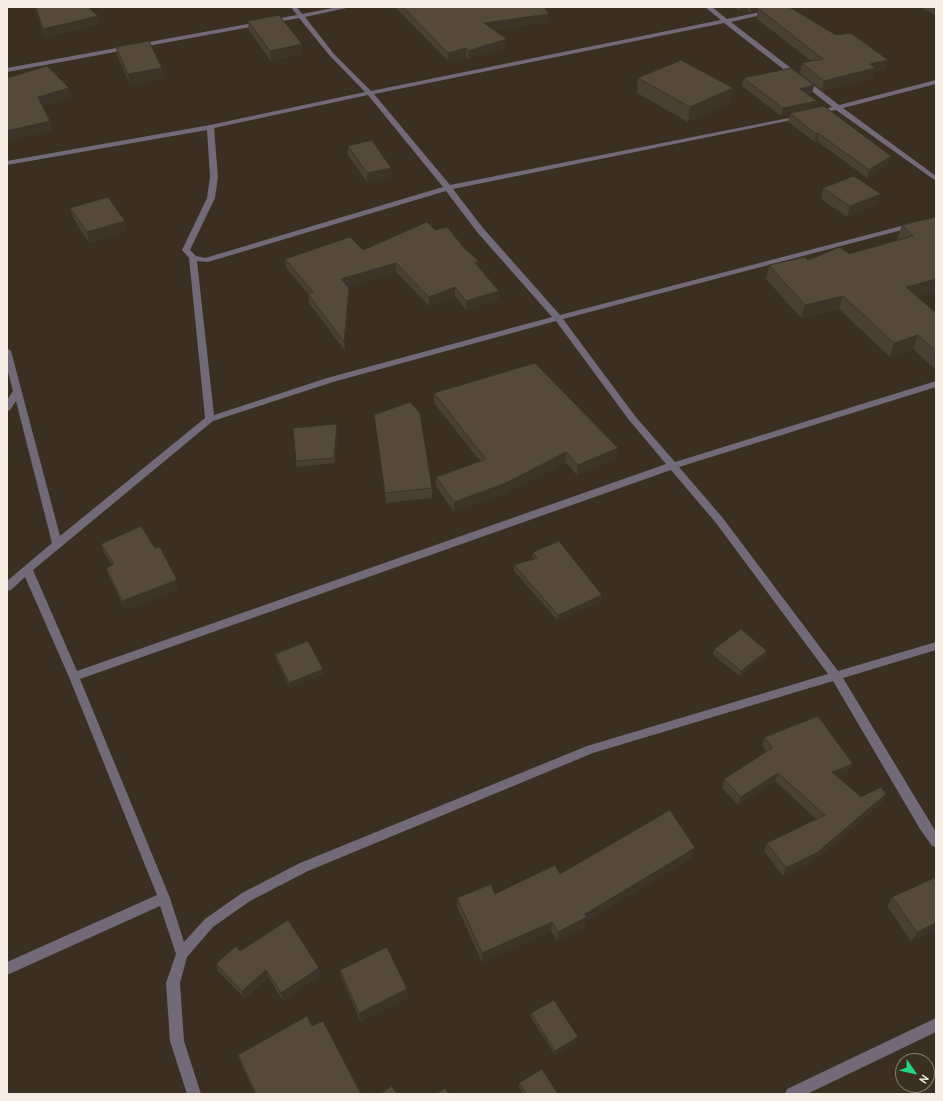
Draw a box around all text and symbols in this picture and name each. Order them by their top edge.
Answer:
north arrow [895,1053,935,1093]
text: N [916,1072,932,1086]

